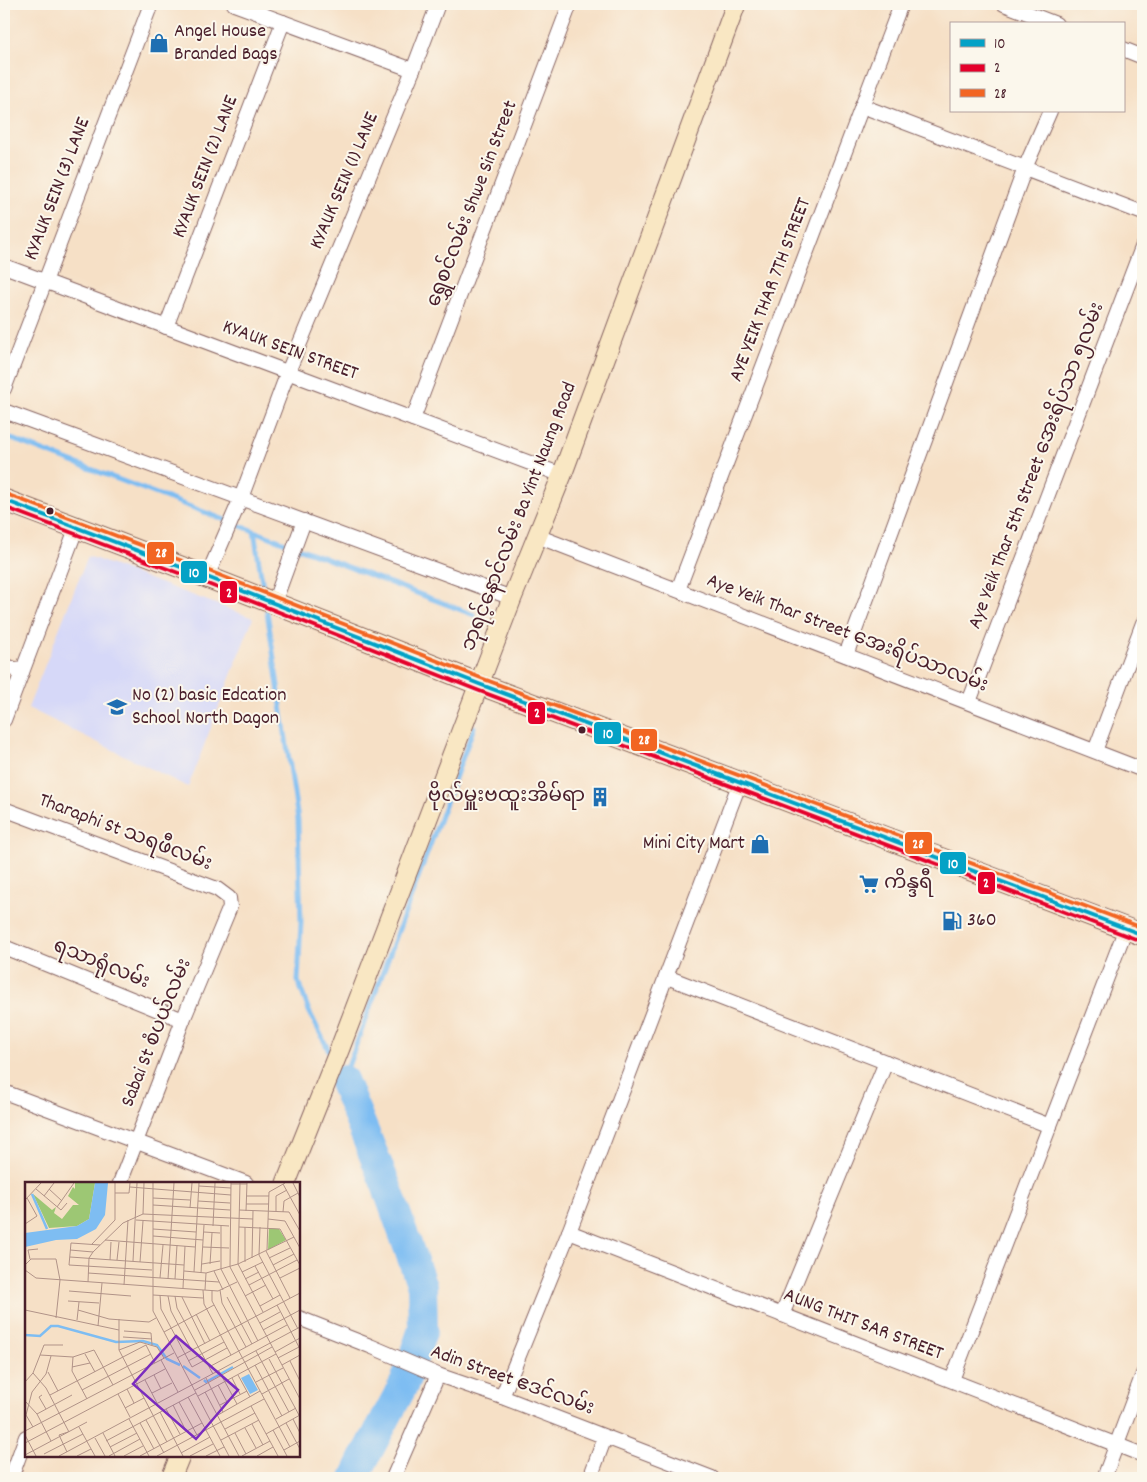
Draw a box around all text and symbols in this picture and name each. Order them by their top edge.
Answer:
place label: Angel House Branded Bags [174,18,278,69]
legend [950,22,1124,112]
shop icon: Angel House Branded Bags [148,32,170,54]
text: 10 [994,34,1005,56]
text: 2 [994,58,1001,80]
text: 28 [994,84,1007,106]
street label: KYAUK SEIN (2) LANE [166,92,246,242]
street label: ရွှေစင်လမ်း Shwe Sin Street [418,96,525,311]
street label: KYAUK SEIN (1) LANE [303,108,387,254]
street label: KYAUK SEIN (3) LANE [18,113,98,265]
street label: AYE YEIK THAR 7TH STREET [723,194,819,386]
street label: Aye Yeik Thar 5th Street အေးရိပ်သာ ၅လမ်း [959,298,1112,633]
street label: KYAUK SEIN STREET [218,314,362,388]
street label: ဘုရင့်နောင်လမ်း Ba Yint Naung Road [453,377,584,656]
unlabelled marker [45,506,55,516]
line badge: 28 [146,541,175,565]
text: 28 [155,544,167,564]
line badge: 10 [180,560,208,584]
text: 10 [189,564,199,584]
street label: Aye Yeik Thar Street အေးရိပ်သာလမ်း [702,565,993,701]
line badge: 2 [219,580,238,604]
text: 2 [226,584,232,604]
place label: No (2) basic Edcation School North Dagon [132,682,286,733]
school or university icon: No (2) basic Edcation School North Dagon [106,696,128,718]
line badge: 2 [527,701,546,725]
text: 2 [534,704,540,724]
line badge: 10 [593,721,622,745]
unlabelled marker [577,725,587,735]
text: 10 [603,725,613,745]
line badge: 28 [630,728,658,752]
text: 28 [638,731,650,751]
place label: ဗိုလ်မှူးဗထူးအိမ်ရာ [428,780,585,811]
street label: Tharaphi St သရဖီလမ်း [34,784,217,879]
building icon: ဗိုလ်မှူးဗထူးအိမ်ရာ [589,786,611,808]
place label: Mini City Mart [643,830,745,858]
line badge: 28 [904,831,933,855]
shop icon: Mini City Mart [749,833,771,855]
text: 28 [912,835,924,855]
line badge: 10 [939,851,967,875]
text: 10 [948,855,958,875]
place label: ကိန္ဒရီ [884,867,934,898]
line badge: 2 [977,871,996,895]
supermarket icon: ကိန္ဒရီ [858,873,880,895]
text: 2 [983,874,989,894]
place label: 360 [967,907,997,935]
fuel station icon: 360 [941,910,963,932]
street label: ရသာရုံလမ်း [48,930,155,997]
street label: Sabai St စံပယ်လမ်း [112,954,200,1111]
inset map [25,1182,300,1457]
street label: AUNG THIT SAR STREET [779,1282,947,1368]
street label: Adin Street ဧဒင်လမ်း [426,1336,599,1424]

